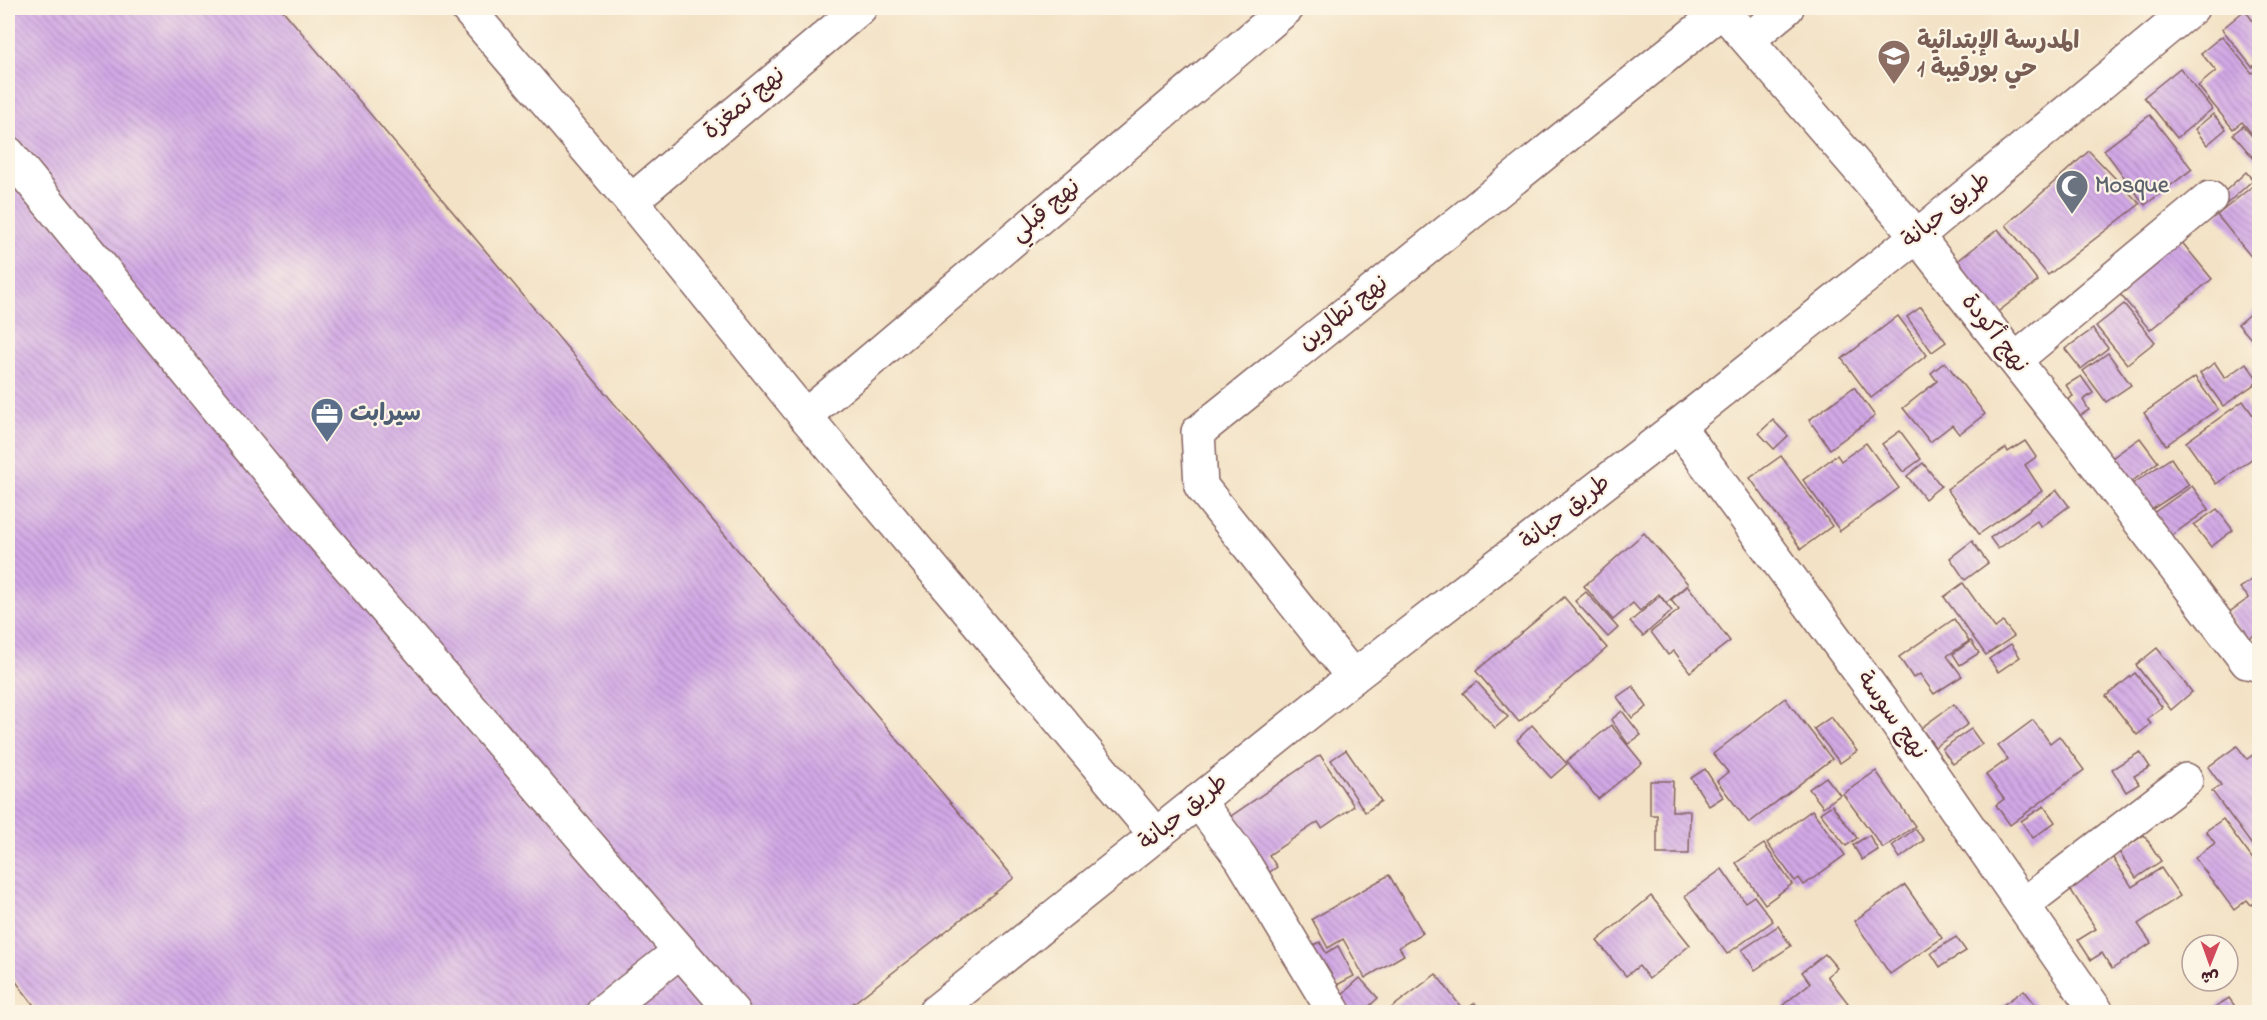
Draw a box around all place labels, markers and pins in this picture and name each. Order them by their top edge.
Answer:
place label: المدرسة الإبتدائية حي بورقيبة 1 [1917,25,2080,89]
school or university icon: المدرسة الإبتدائية حي بورقيبة 1 [1876,38,1912,85]
mosque icon: Mosque [2054,168,2090,215]
place label: Mosque [2095,169,2170,204]
office icon: سيرابت [309,396,345,443]
place label: سيرابت [350,397,421,432]

